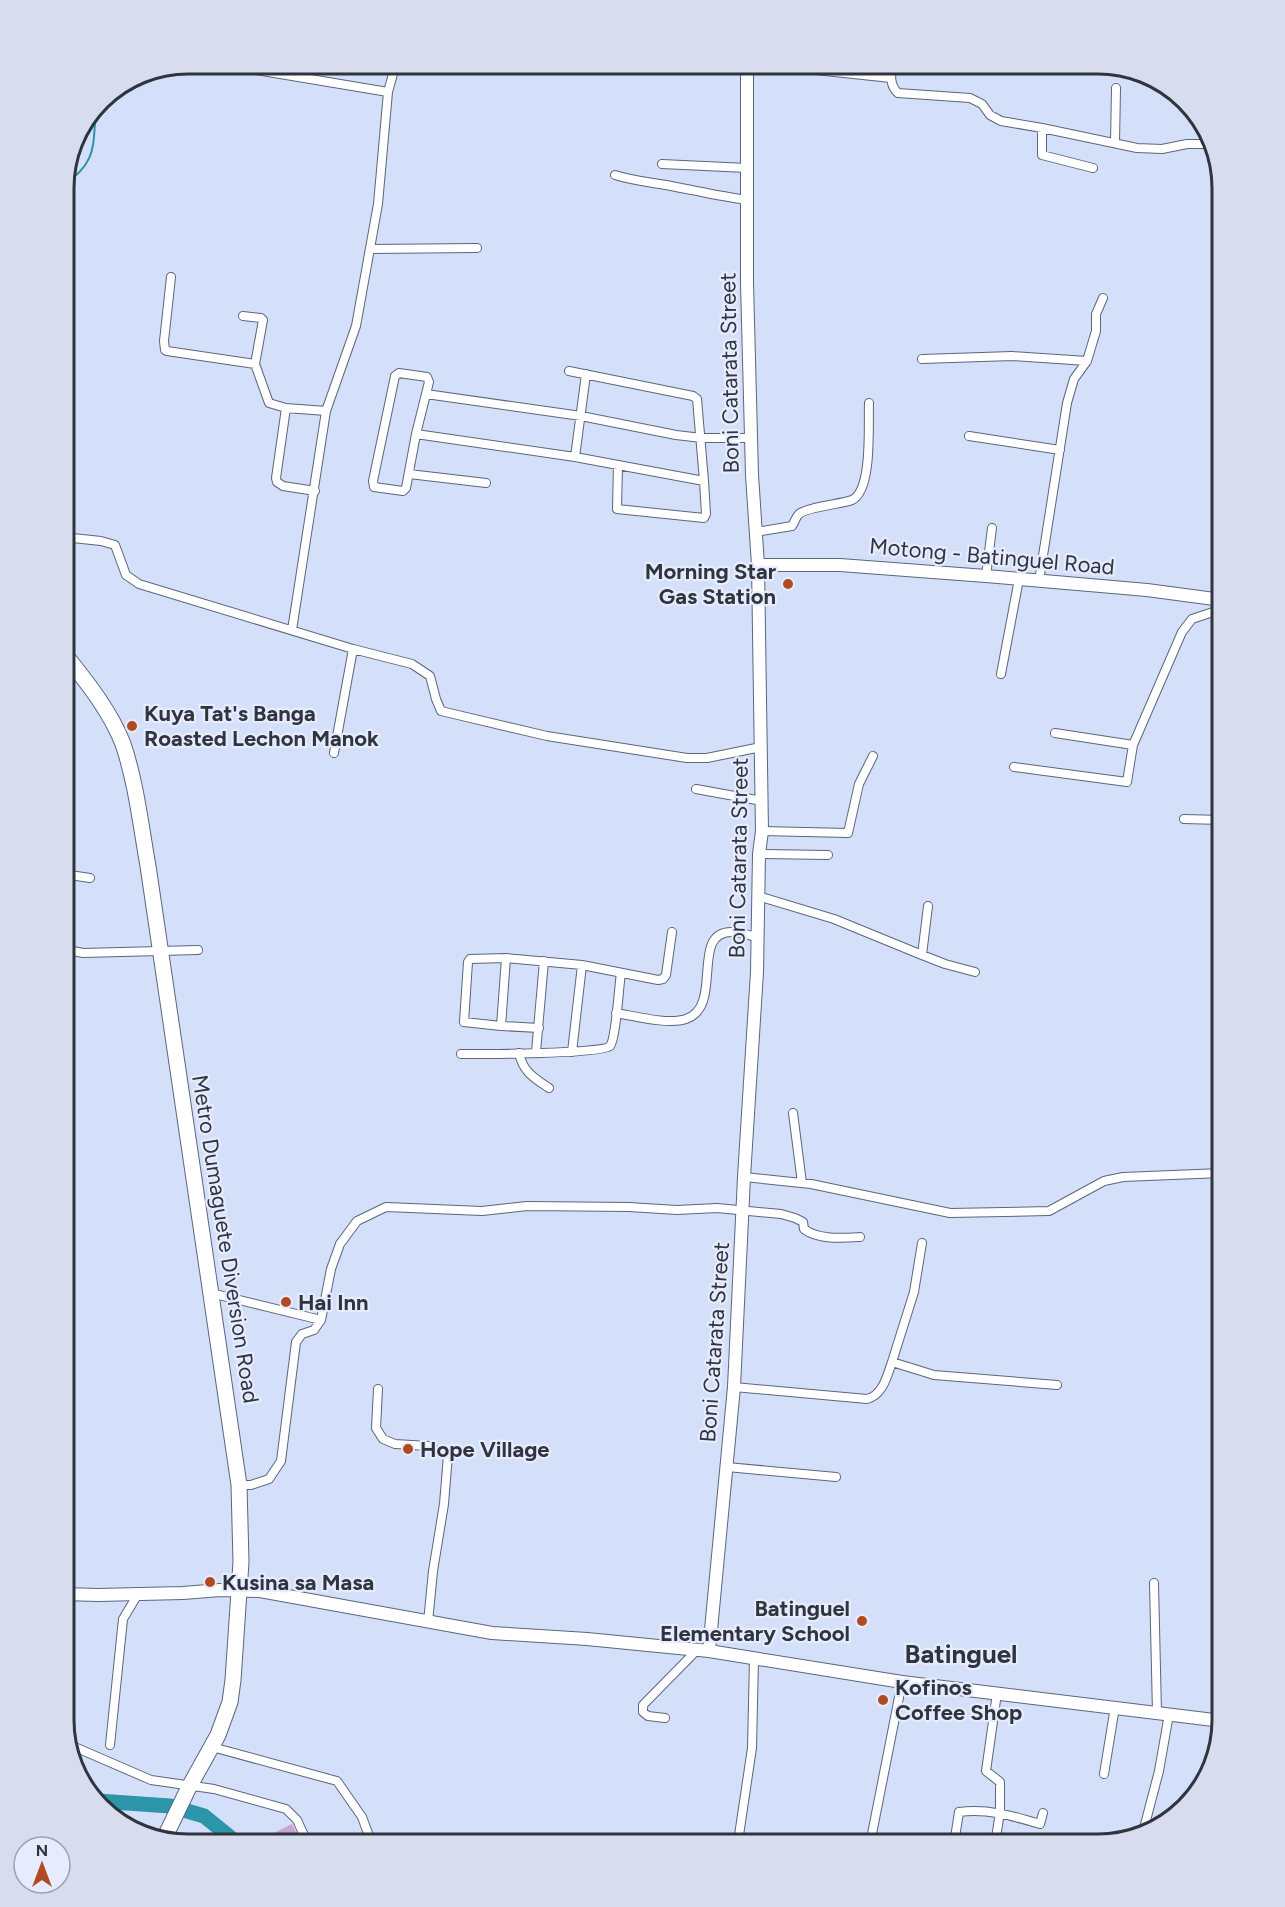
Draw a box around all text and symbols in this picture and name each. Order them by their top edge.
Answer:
street label: Boni Catarata Street [714,272,745,474]
street label: Motong - Batinguel Road [868,532,1116,581]
place label: Morning Star Gas Station [645,558,777,610]
marker: Morning Star Gas Station [781,577,795,591]
place label: Kuya Tat's Banga Roasted Lechon Manok [144,700,379,752]
marker: Kuya Tat's Banga Roasted Lechon Manok [125,719,139,733]
street label: Boni Catarata Street [723,757,754,959]
street label: Metro Dumaguete Diversion Road [186,1073,265,1405]
street label: Boni Catarata Street [694,1241,735,1443]
place label: Hai Inn [298,1289,369,1316]
marker: Hai Inn [279,1295,293,1309]
place label: Hope Village [420,1436,550,1463]
marker: Hope Village [401,1442,415,1456]
place label: Kusina sa Masa [222,1569,374,1596]
marker: Kusina sa Masa [203,1575,217,1589]
place label: Batinguel Elementary School [660,1595,850,1647]
marker: Batinguel Elementary School [855,1614,869,1628]
district label: Batinguel [905,1638,1018,1670]
place label: Kofinos Coffee Shop [895,1674,1022,1726]
marker: Kofinos Coffee Shop [876,1693,890,1707]
north arrow [12,1835,72,1895]
text: N [36,1841,48,1860]

